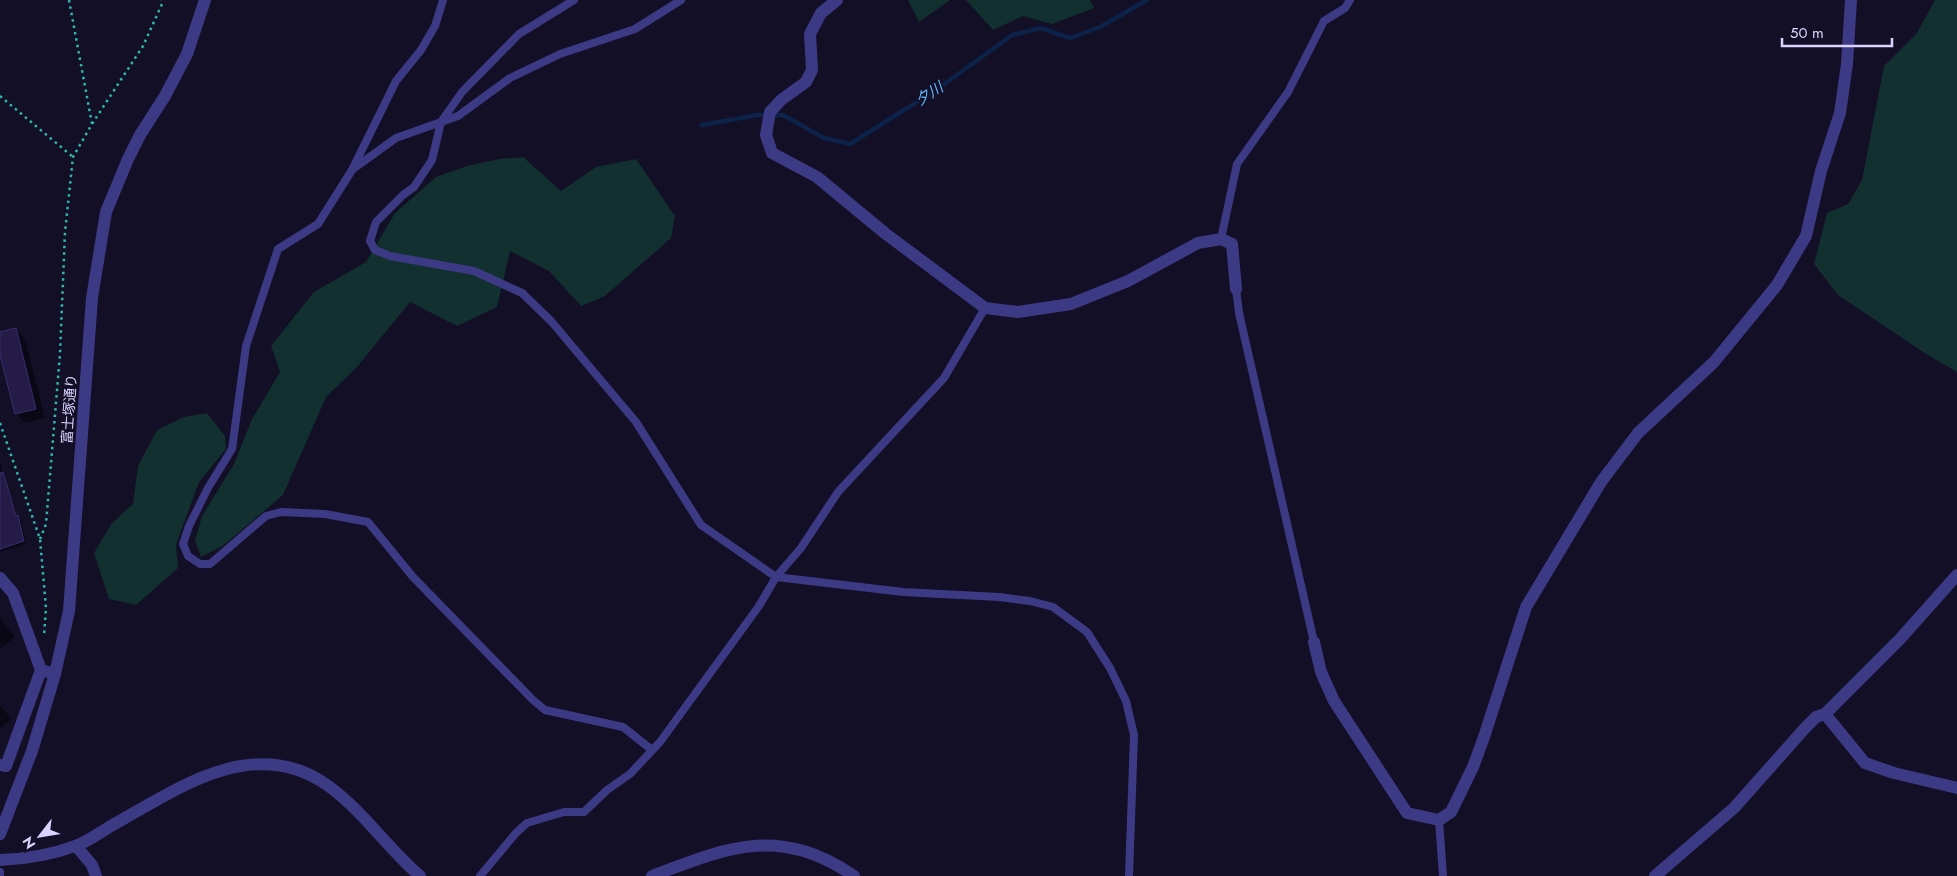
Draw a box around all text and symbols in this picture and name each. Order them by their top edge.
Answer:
scale bar [1782,15,1892,47]
text: 50 m [1790,22,1824,44]
water label: 夕川 [910,76,949,111]
street label: 富士塚通り [57,373,81,445]
north arrow [15,811,65,861]
text: N [17,833,40,853]

